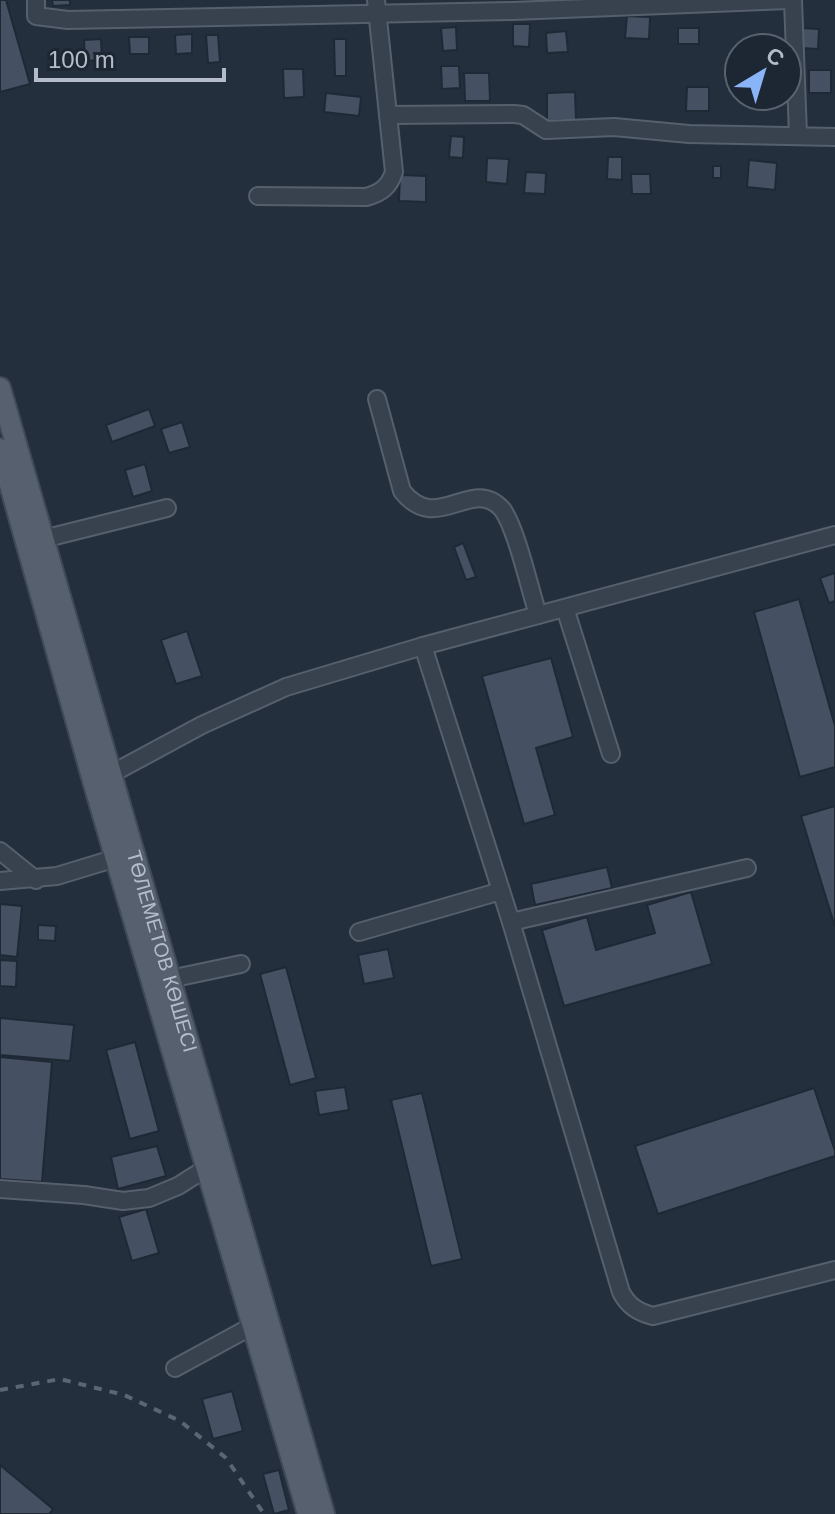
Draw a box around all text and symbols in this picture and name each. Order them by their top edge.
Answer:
scale bar [36,32,224,82]
north arrow [723,32,803,112]
text: С [761,42,789,71]
text: 100 m [48,46,115,73]
street label: ТӨЛЕМЕТОВ КӨШЕСІ [123,848,202,1055]

